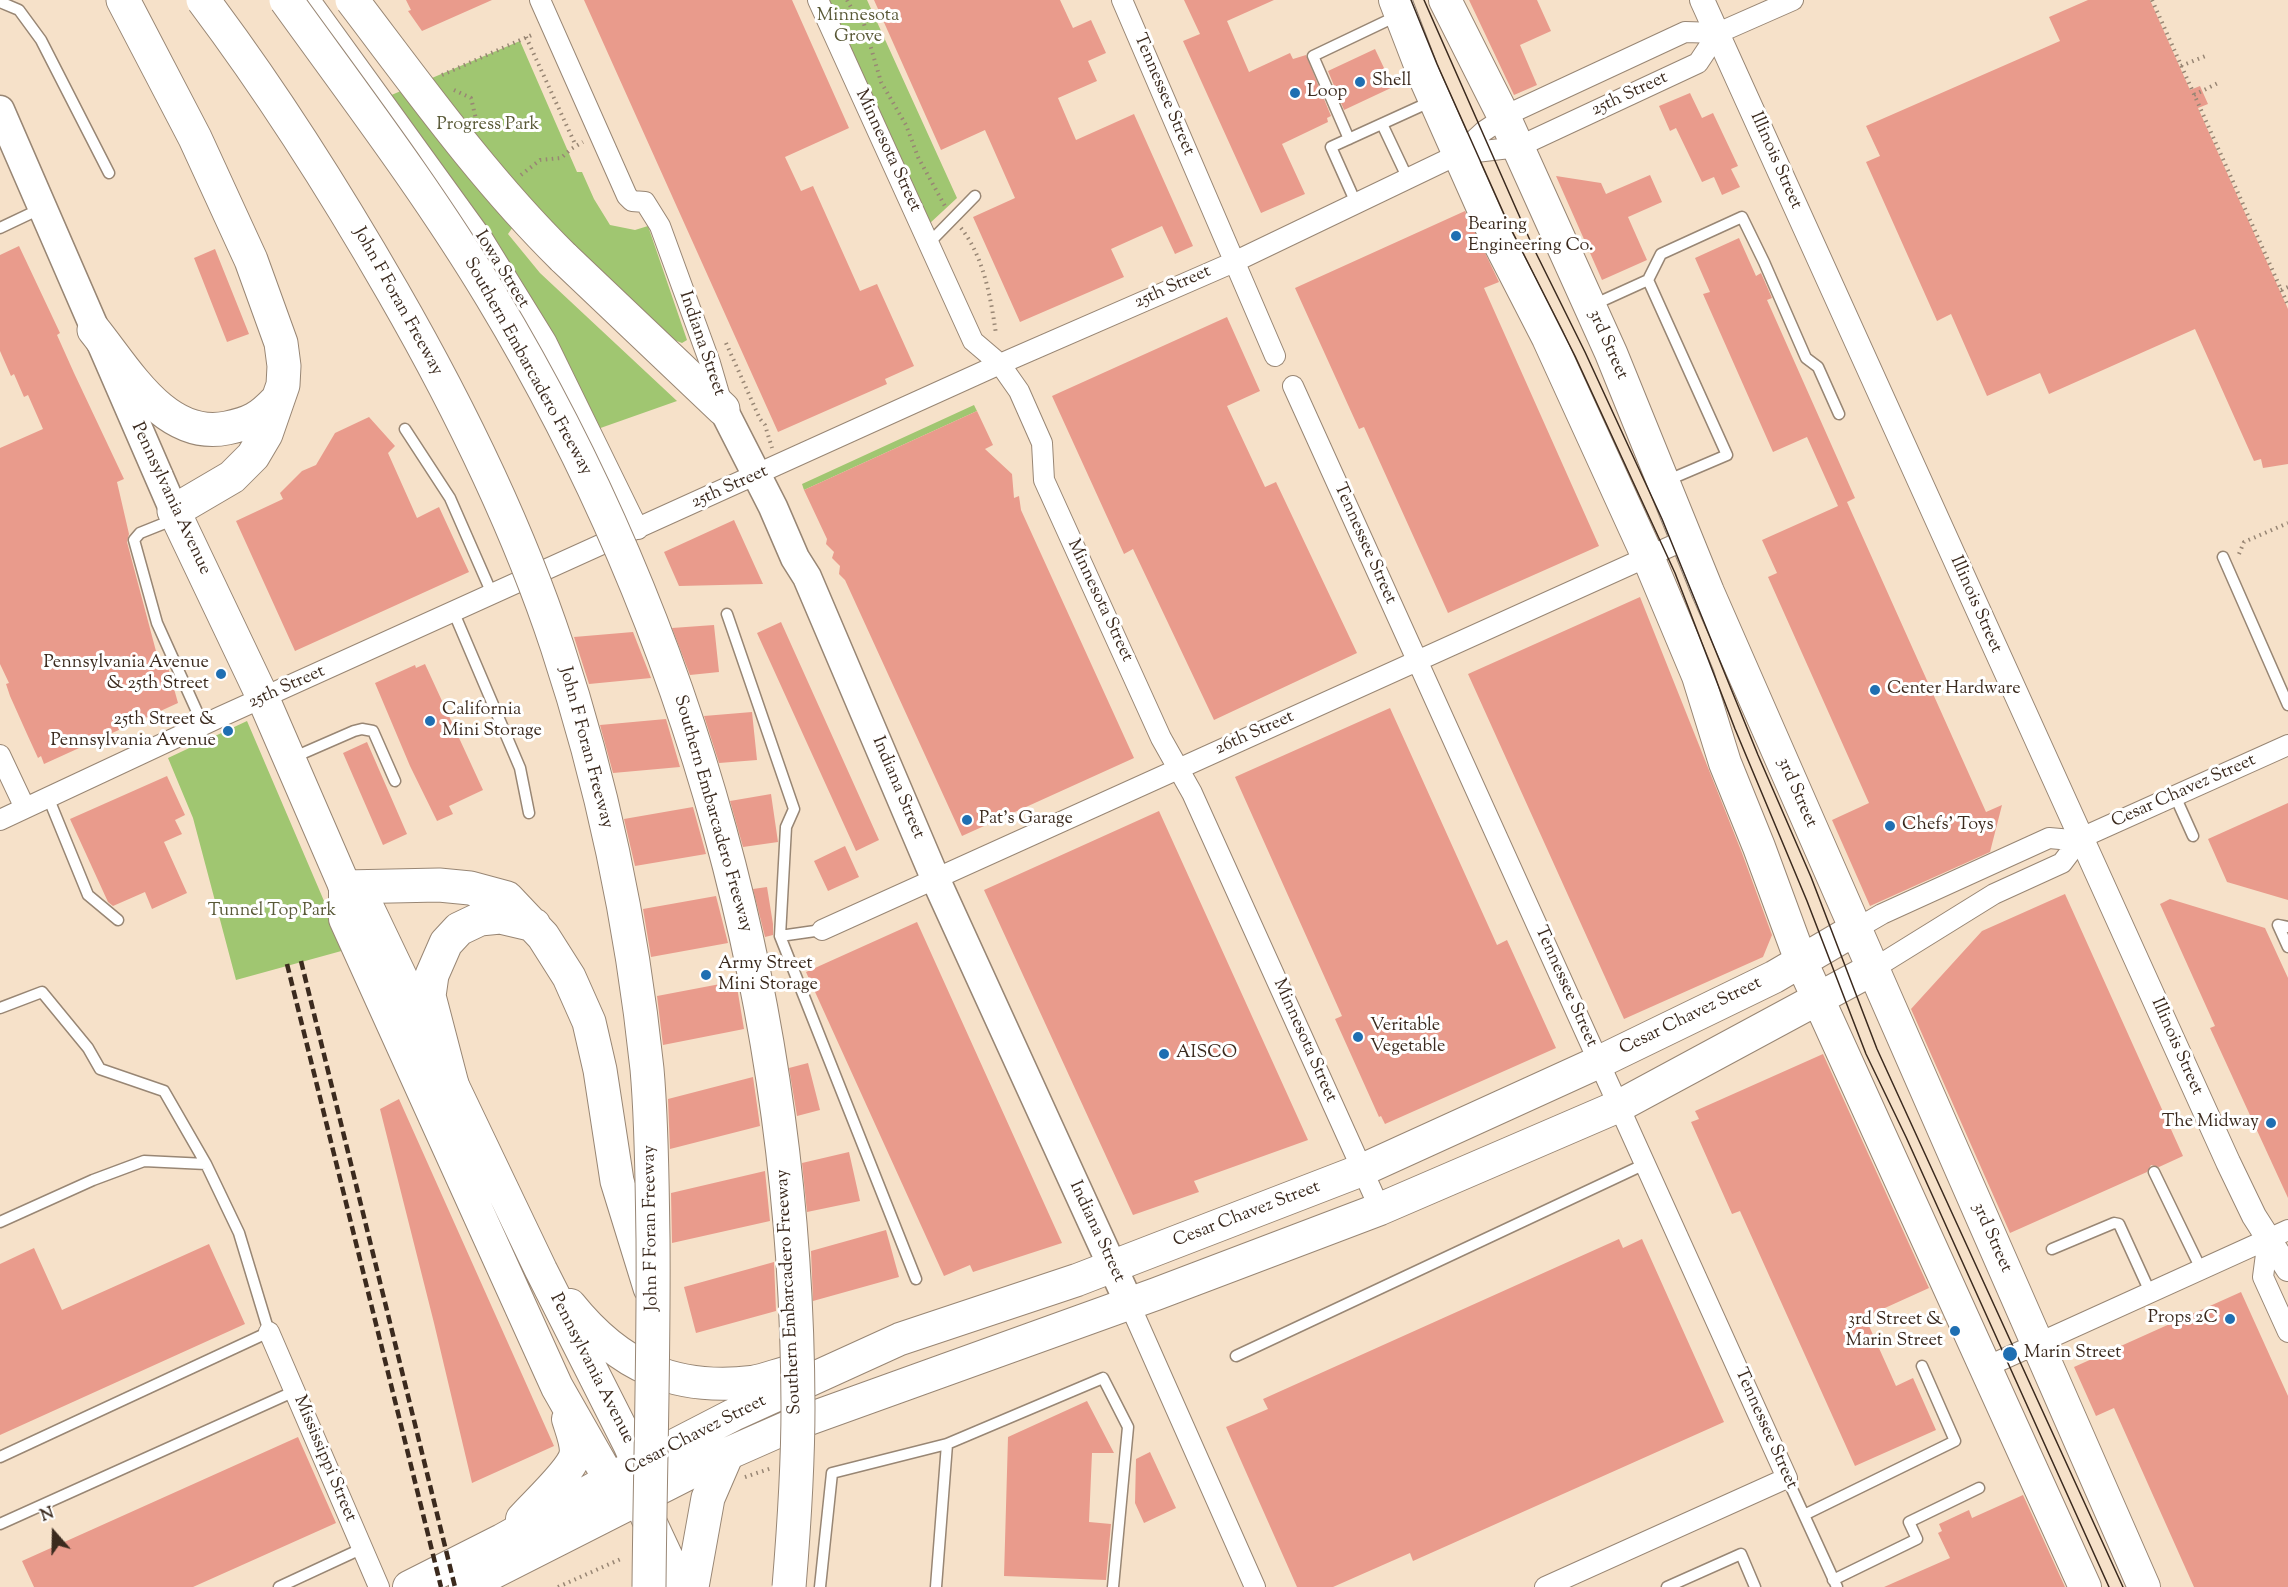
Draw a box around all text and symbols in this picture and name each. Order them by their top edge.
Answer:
park label: Minnesota Grove [817,6,899,48]
street label: Tennessee Street [1128,31,1198,159]
street label: 25th Street [1588,68,1672,122]
place label: Shell [1372,71,1411,93]
marker: Shell [1353,75,1367,89]
place label: Loop [1307,82,1347,104]
street label: Minnesota Street [849,86,925,216]
marker: Loop [1288,86,1302,100]
street label: Illinois Street [1744,109,1806,213]
park label: Progress Park [437,115,539,137]
place label: Bearing Engineering Co. [1468,215,1593,258]
street label: John F Foran Freeway [347,224,447,380]
street label: Iowa Street [469,227,533,313]
marker: Bearing Engineering Co. [1449,229,1463,243]
street label: Southern Embarcadero Freeway [458,254,596,480]
street label: 25th Street [1131,262,1215,314]
street label: Indiana Street [673,289,729,399]
street label: 3rd Street [1582,307,1632,383]
street label: Pennsylvania Avenue [125,419,215,579]
street label: 25th Street [688,462,772,514]
street label: Tennessee Street [1328,480,1400,608]
street label: Minnesota Street [1061,536,1137,666]
street label: Illinois Street [1944,553,2006,657]
place label: Pennsylvania Avenue & 25th Street [43,653,209,696]
street label: 25th Street [245,662,329,714]
street label: John F Foran Freeway [553,665,617,831]
marker: Pennsylvania Avenue & 25th Street [214,667,228,681]
place label: Center Hardware [1887,679,2021,701]
marker: Center Hardware [1868,683,1882,697]
street label: Southern Embarcadero Freeway [668,693,756,935]
place label: California Mini Storage [442,700,542,742]
street label: 26th Street [1212,707,1298,761]
place label: 25th Street & Pennsylvania Avenue [50,710,216,752]
marker: California Mini Storage [423,714,437,728]
marker: 25th Street & Pennsylvania Avenue [221,724,235,738]
street label: Indiana Street [866,734,928,842]
street label: Cesar Chavez Street [2109,750,2259,834]
street label: 3rd Street [1771,755,1821,831]
place label: Pat's Garage [979,809,1073,831]
marker: Pat's Garage [960,813,974,827]
place label: Chefs’ Toys [1902,815,1994,837]
marker: Chefs’ Toys [1883,819,1897,833]
park label: Tunnel Top Park [208,901,336,923]
street label: Tennessee Street [1529,923,1601,1051]
place label: Army Street Mini Storage [718,954,818,996]
marker: Army Street Mini Storage [699,968,713,982]
street label: Cesar Chavez Street [1616,973,1766,1061]
street label: Minnesota Street [1267,976,1341,1106]
street label: Illinois Street [2145,995,2207,1099]
place label: Veritable Vegetable [1370,1016,1445,1058]
marker: Veritable Vegetable [1351,1030,1365,1044]
place label: AISCO [1176,1043,1237,1065]
marker: AISCO [1157,1047,1171,1061]
place label: The Midway [2162,1112,2259,1134]
marker: The Midway [2264,1116,2278,1130]
street label: John F Foran Freeway [640,1145,664,1311]
street label: Southern Embarcadero Freeway [773,1169,807,1415]
street label: Cesar Chavez Street [1170,1177,1324,1253]
street label: Indiana Street [1063,1178,1129,1286]
street label: 3rd Street [1966,1200,2016,1276]
street label: Pennsylvania Avenue [544,1290,638,1448]
place label: Props 2C [2148,1308,2218,1330]
place label: 3rd Street & Marin Street [1846,1310,1943,1352]
marker: Props 2C [2223,1312,2237,1326]
marker: 3rd Street & Marin Street [1948,1324,1962,1338]
place label: Marin Street [2024,1343,2121,1365]
marker: Marin Street [2001,1345,2019,1363]
street label: Tennessee Street [1729,1365,1801,1493]
street label: Cesar Chavez Street [622,1391,770,1481]
street label: Mississippi Street [288,1393,360,1525]
north arrow [24,1503,84,1563]
text: N [38,1503,58,1529]

